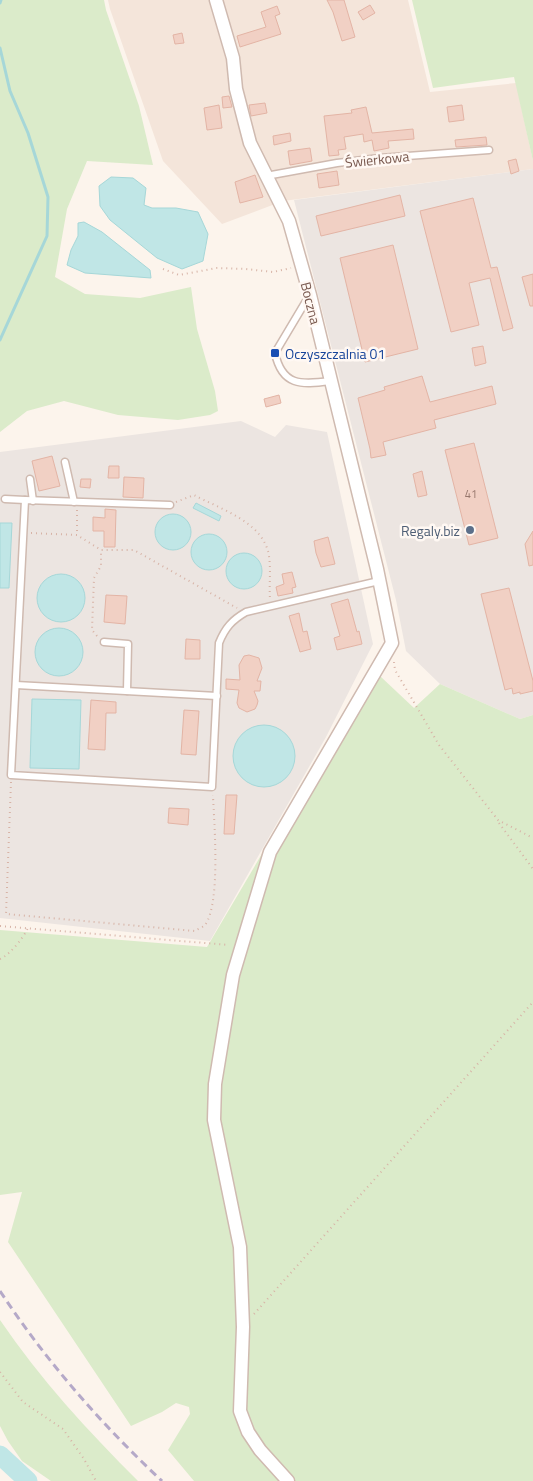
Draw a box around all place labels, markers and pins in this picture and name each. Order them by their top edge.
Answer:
place label: Oczyszczalnia 01 [285,343,385,364]
marker: Oczyszczalnia 01 [269,347,281,359]
place label: Regaly.biz [401,520,460,541]
marker: Regaly.biz [464,524,476,536]

